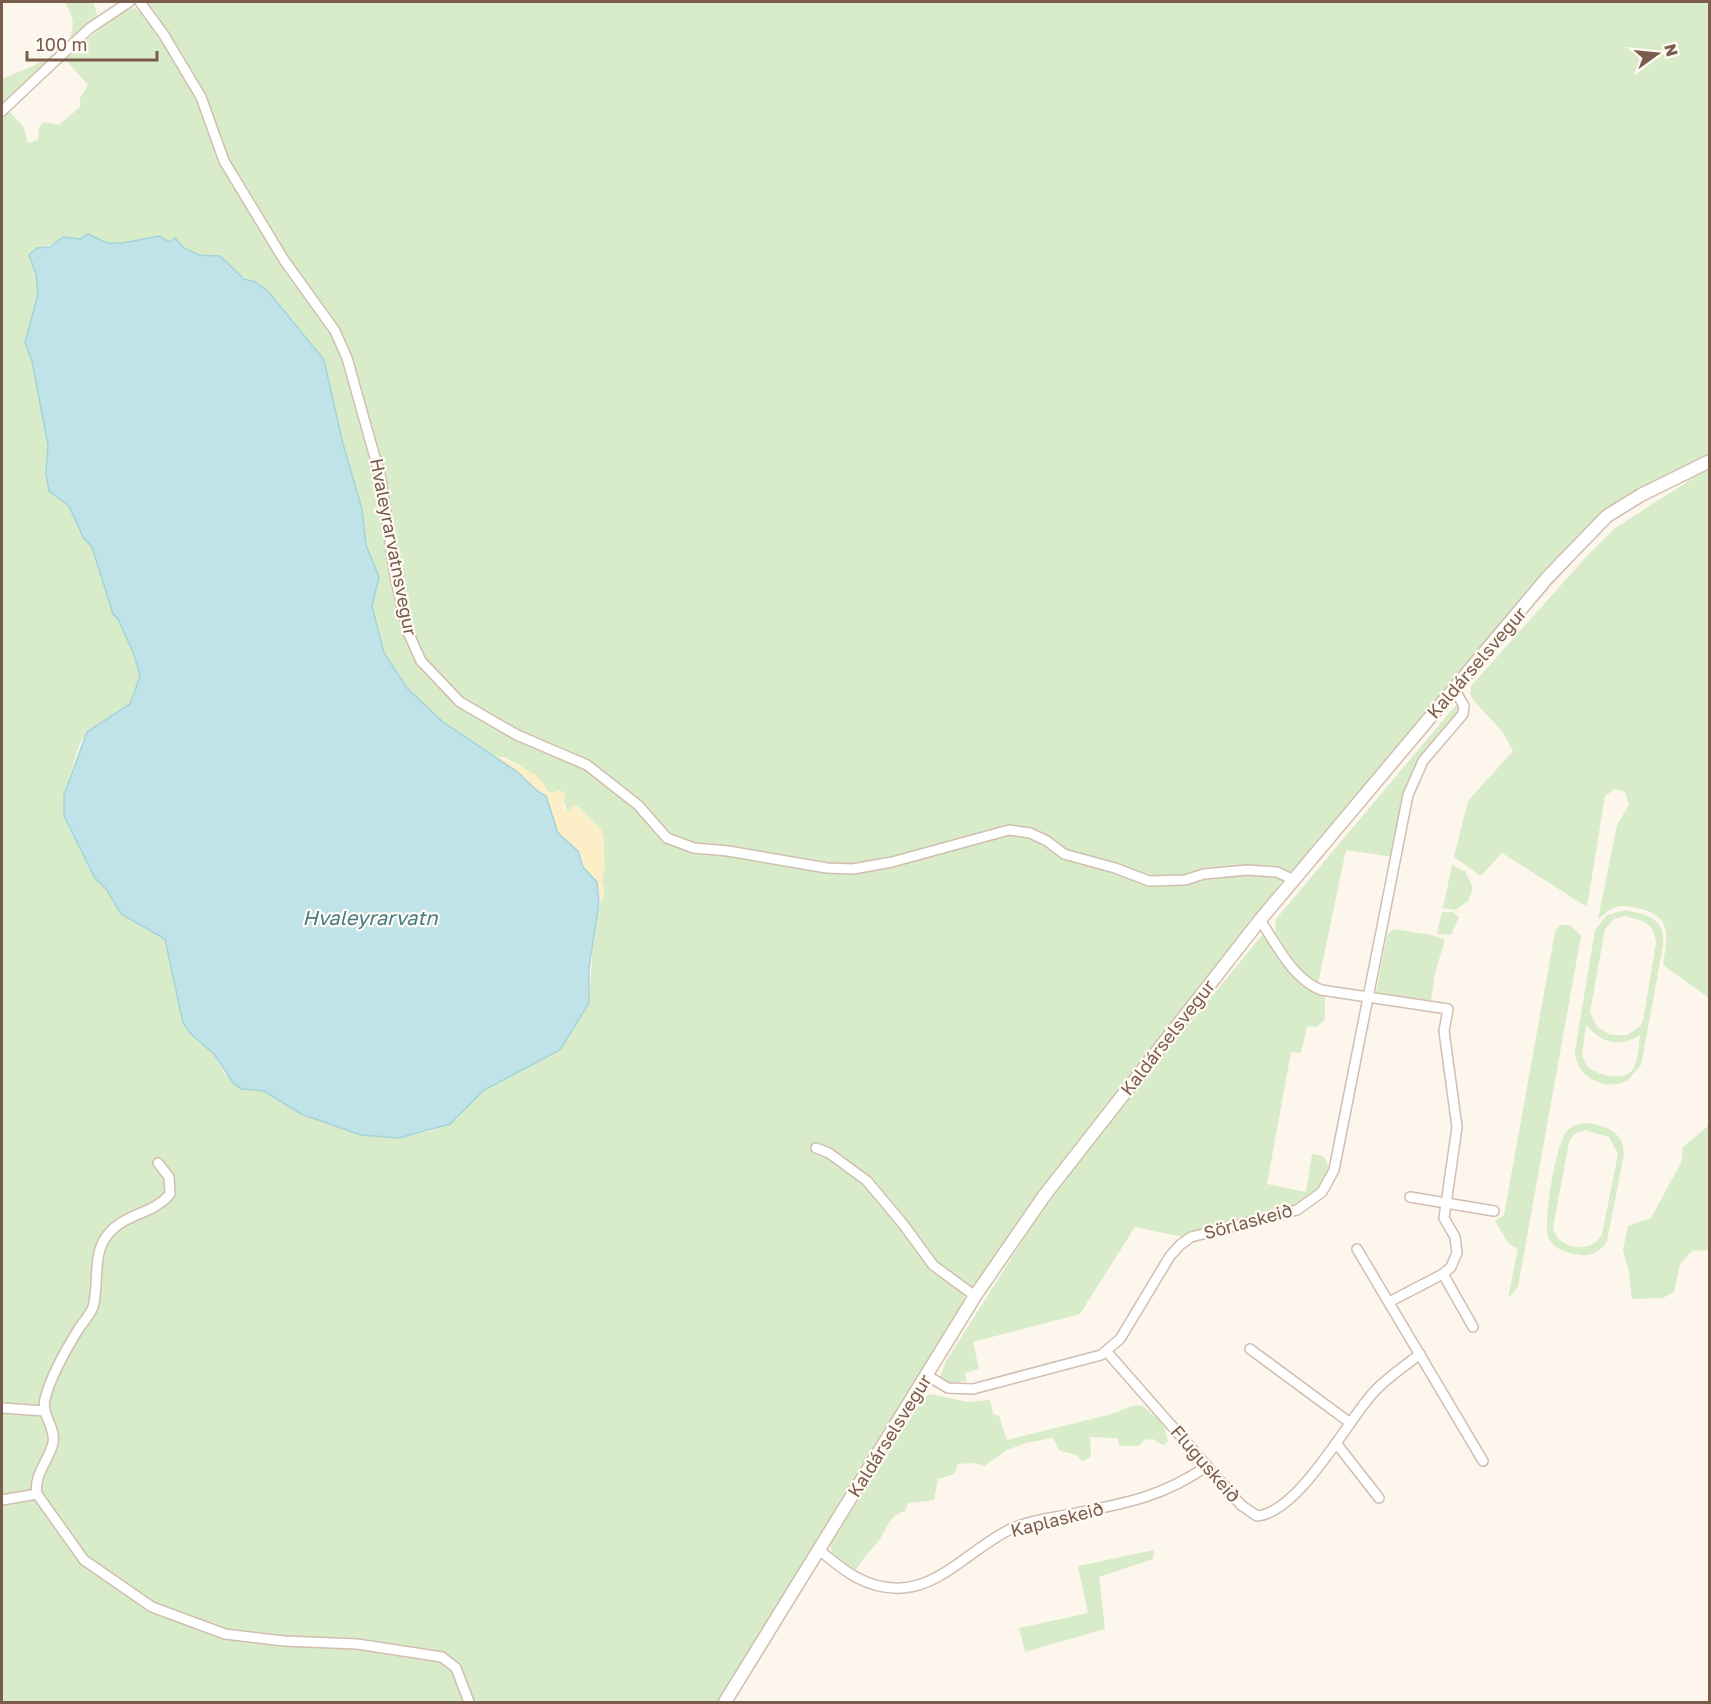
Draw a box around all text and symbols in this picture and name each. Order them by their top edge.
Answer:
scale bar [27,24,158,62]
north arrow [1627,24,1687,84]
text: 100 m [36,33,87,55]
text: N [1660,42,1683,59]
street label: Hvaleyrarvatnsvegur [366,456,422,637]
street label: Kaldárselsvegur [1422,602,1531,723]
water label: Hvaleyrarvatn [303,905,438,930]
street label: Kaldárselsvegur [1115,975,1219,1100]
street label: Sörlaskeið [1201,1199,1295,1243]
street label: Kaldárselsvegur [843,1370,936,1501]
street label: Fluguskeið [1166,1420,1245,1506]
street label: Kaplaskeið [1008,1497,1106,1541]

